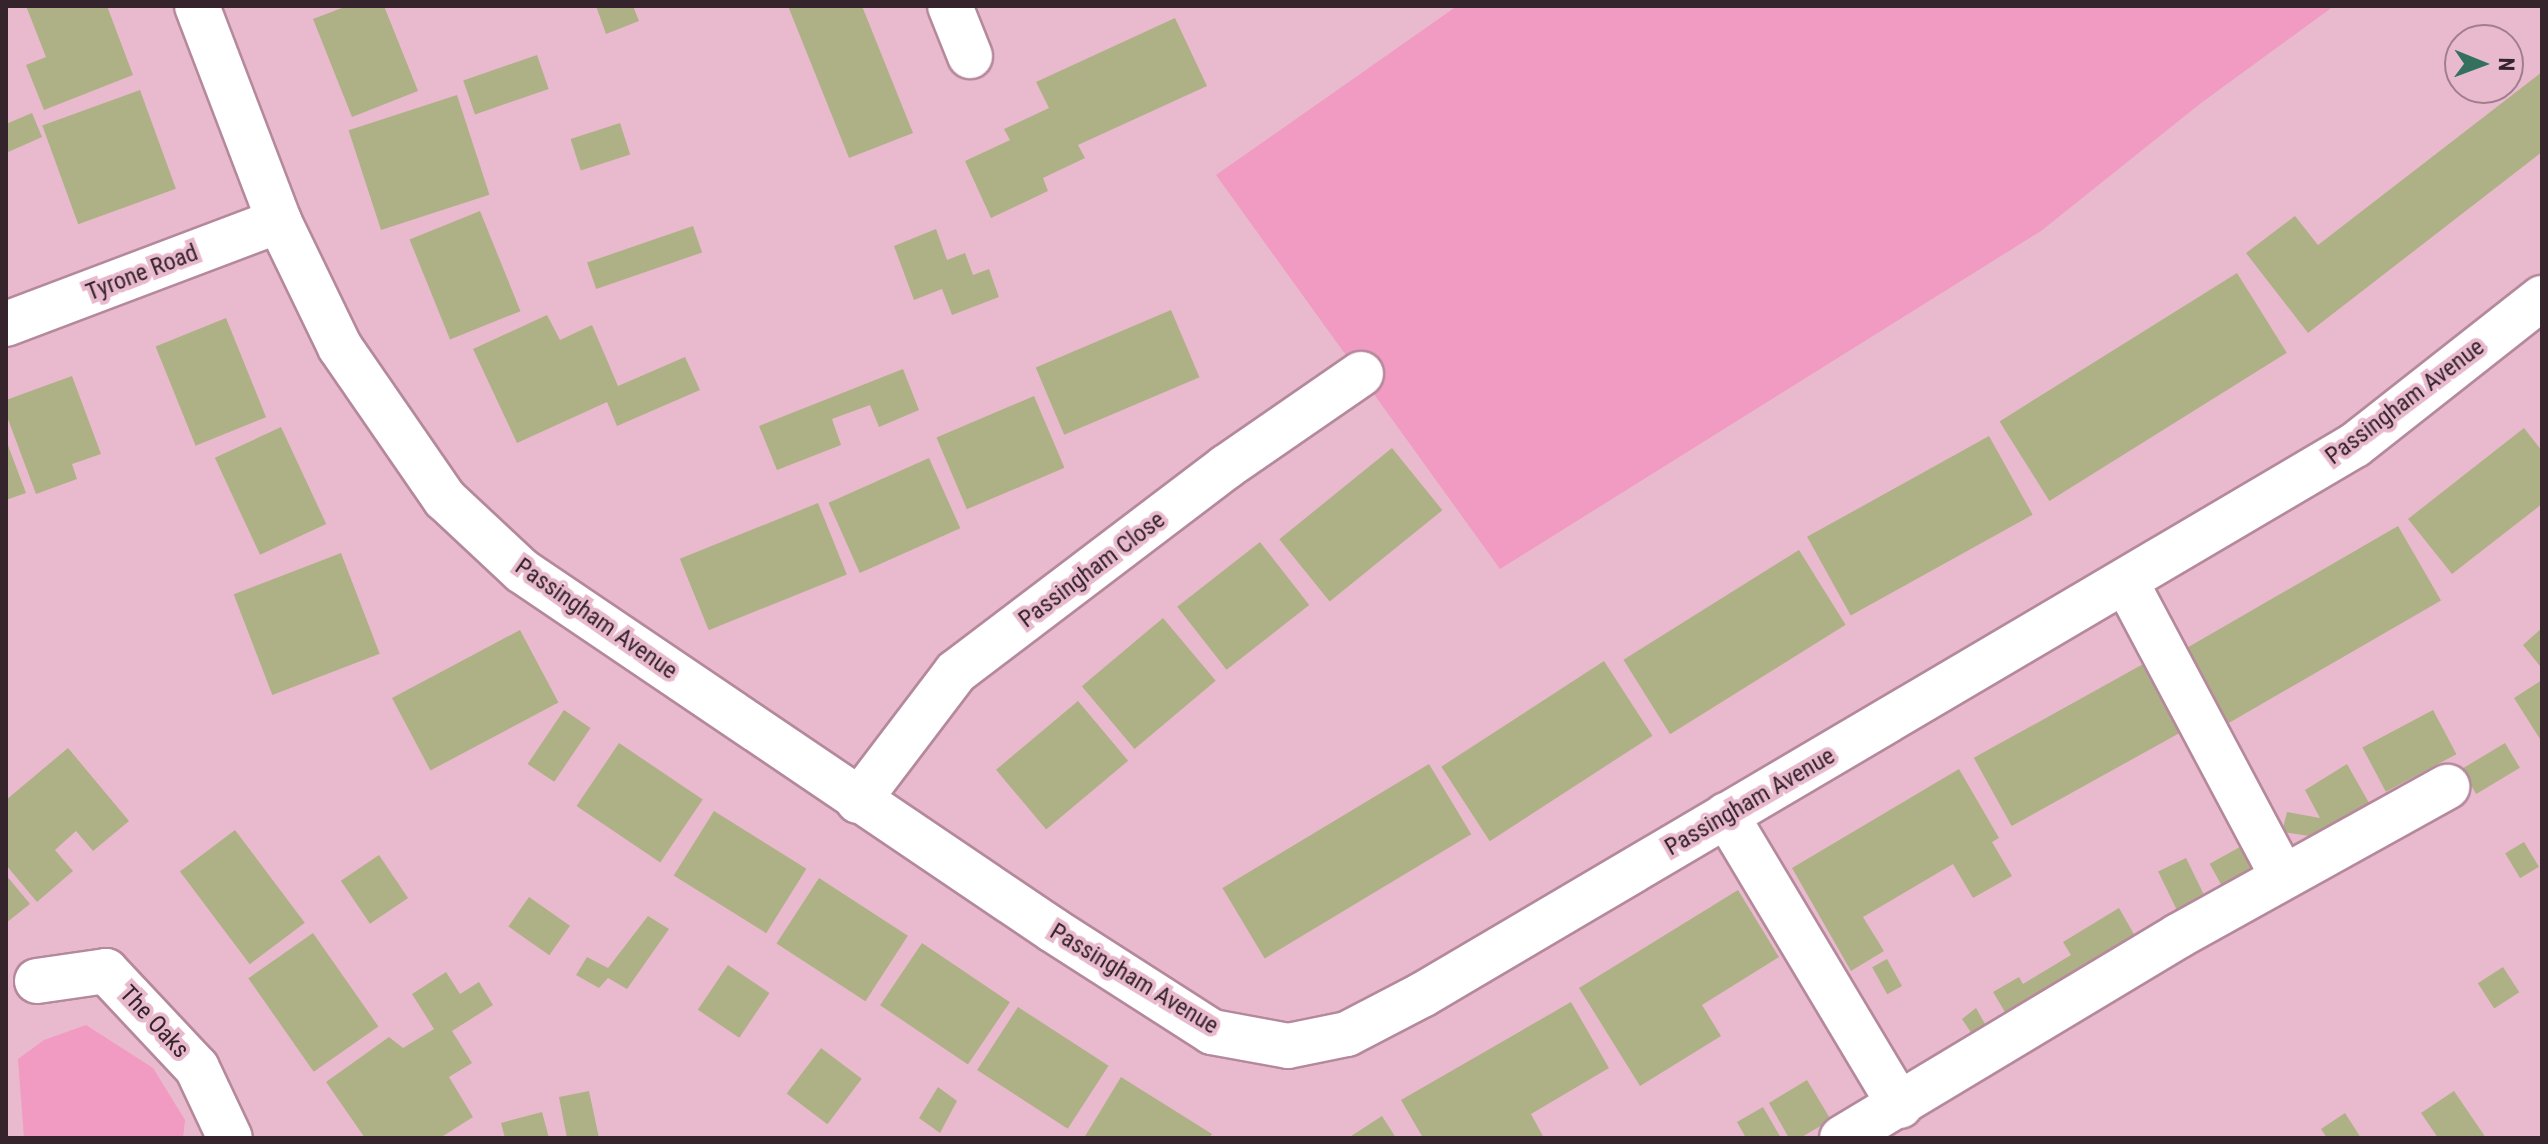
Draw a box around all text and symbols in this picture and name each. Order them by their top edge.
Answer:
north arrow [2444,24,2524,104]
text: N [2494,57,2519,71]
street label: Tyrone Road [82,239,202,307]
street label: Passingham Avenue [2320,333,2490,471]
street label: Passingham Close [1013,506,1171,634]
street label: Passingham Avenue [509,552,683,686]
street label: Passingham Avenue [1660,742,1840,862]
street label: Passingham Avenue [1045,917,1223,1041]
street label: The Oaks [113,980,195,1064]

